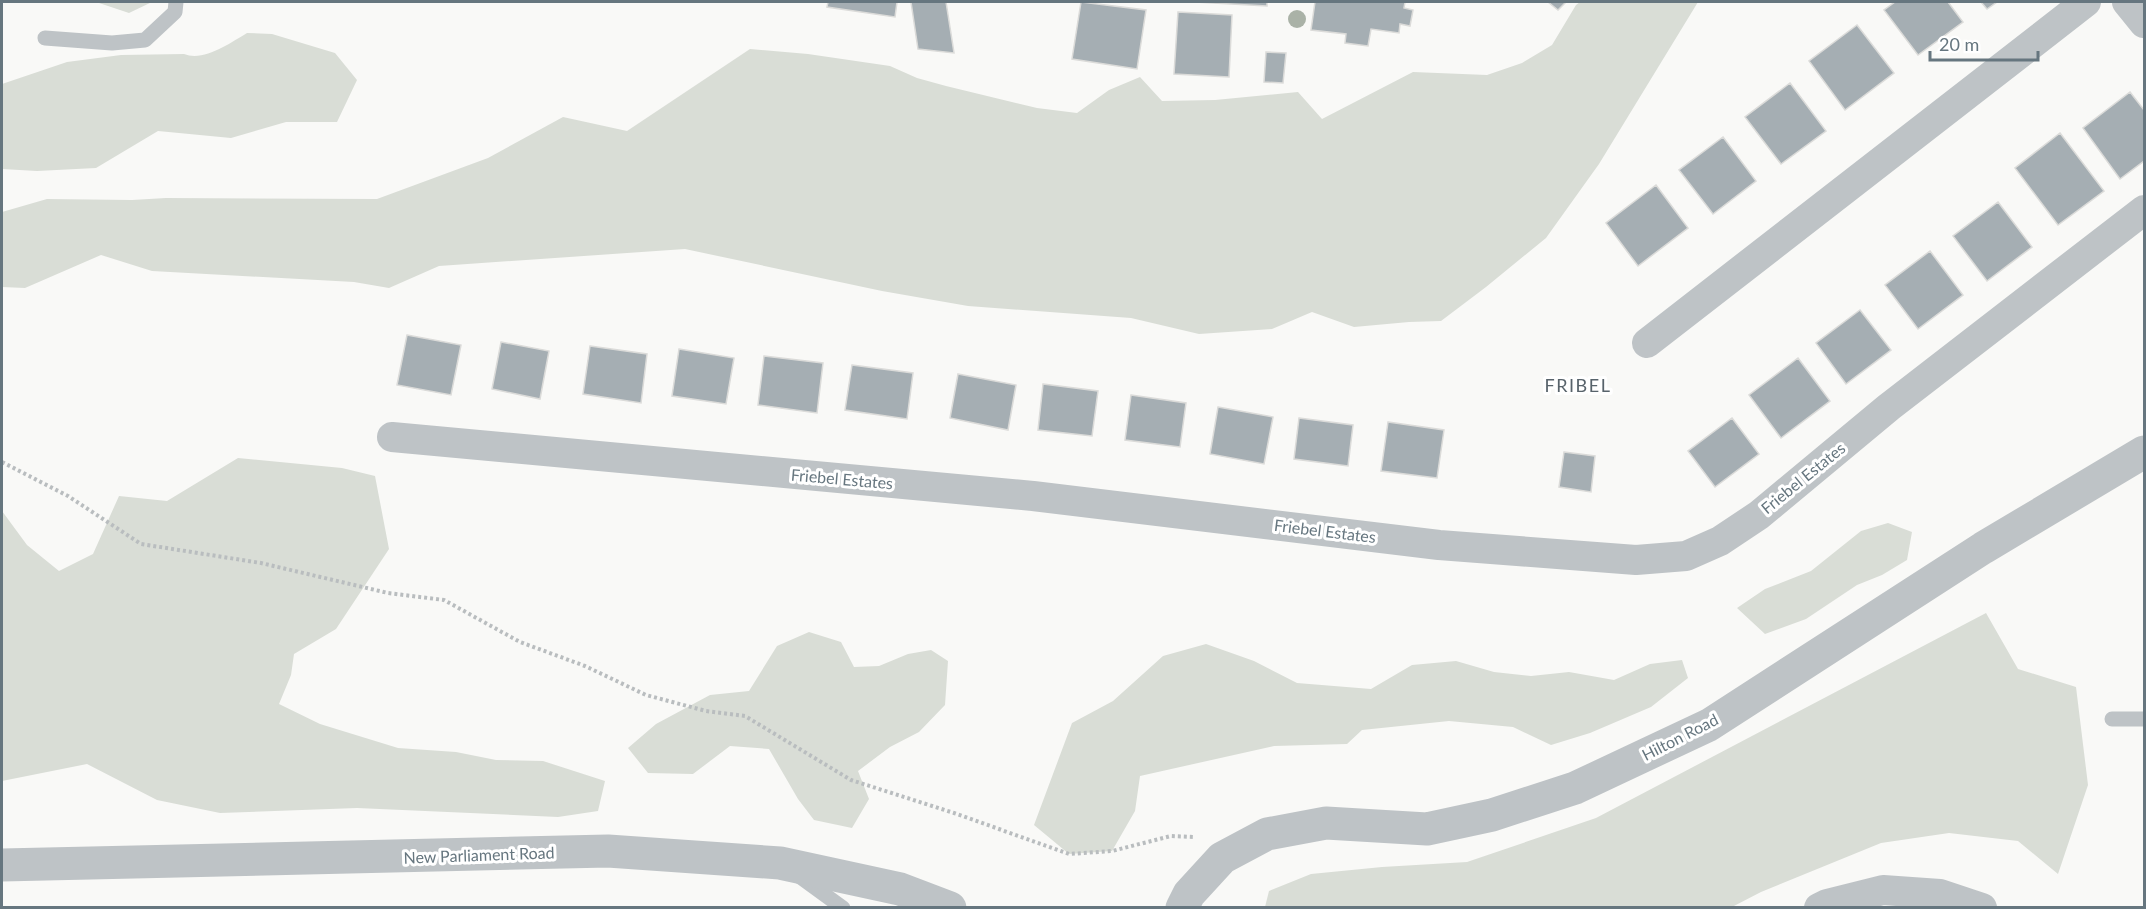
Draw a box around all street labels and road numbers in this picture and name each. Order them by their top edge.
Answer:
street label: Friebel Estates [1757,438,1849,517]
street label: Friebel Estates [790,465,894,492]
street label: Friebel Estates [1273,515,1377,546]
street label: Hilton Road [1638,709,1721,764]
street label: New Parliament Road [403,842,555,867]

